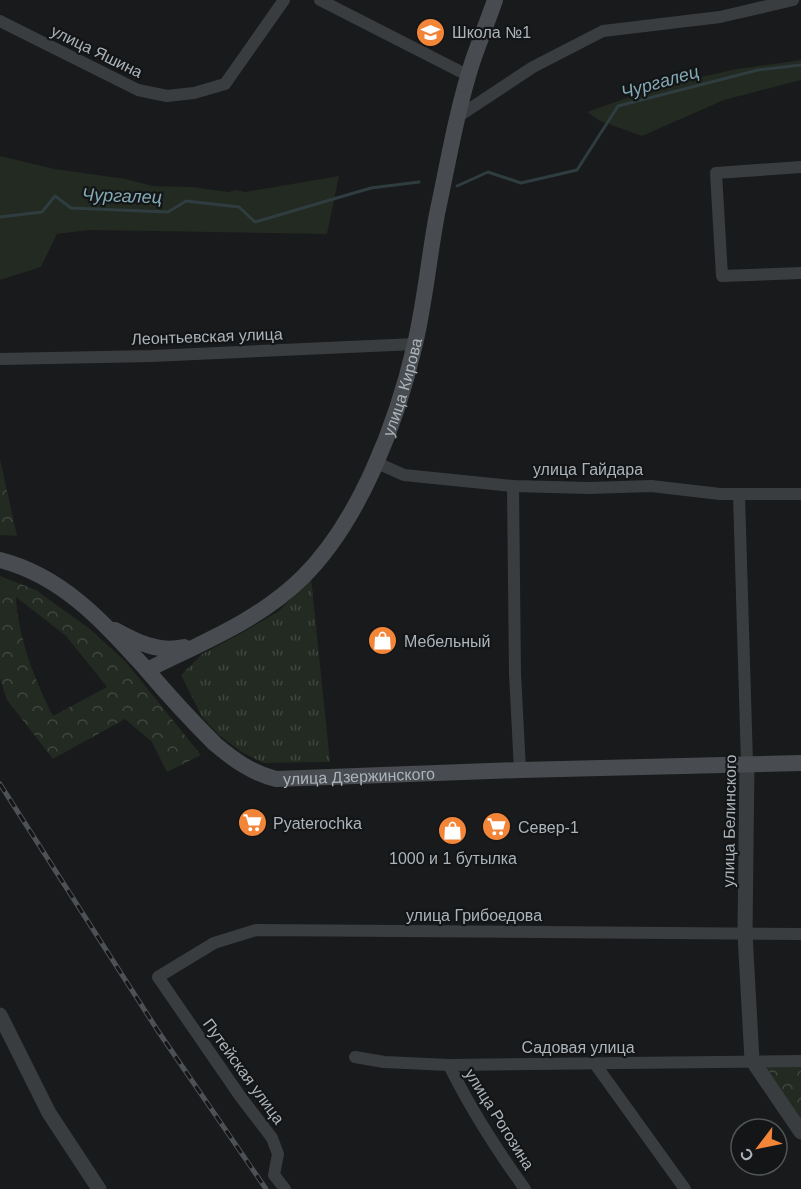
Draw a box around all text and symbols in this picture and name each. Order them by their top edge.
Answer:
school or university icon: Школа №1 [415,16,447,48]
street label: улица Яшина [48,22,145,81]
place label: Школа №1 [452,24,531,41]
water label: Чургалец [619,61,701,103]
water label: Чургалец [82,185,162,207]
street label: Леонтьевская улица [131,325,283,348]
street label: улица Кирова [380,336,425,439]
street label: улица Гайдара [533,461,643,478]
shop icon: Мебельный [367,625,399,657]
place label: Мебельный [404,633,491,650]
street label: улица Белинского [720,754,739,888]
street label: улица Дзержинского [283,765,435,788]
supermarket icon: Pyaterochka [236,807,268,839]
supermarket icon: Север-1 [481,811,513,843]
shop icon: 1000 и 1 бутылка [437,814,469,846]
place label: Pyaterochka [273,815,362,832]
place label: Север-1 [518,819,579,836]
place label: 1000 и 1 бутылка [389,850,517,867]
street label: улица Грибоедова [406,907,542,924]
street label: Путейская улица [200,1015,288,1127]
street label: Садовая улица [521,1039,635,1056]
street label: улица Рогозина [462,1066,537,1173]
north arrow [729,1117,789,1177]
text: С [736,1145,757,1164]

